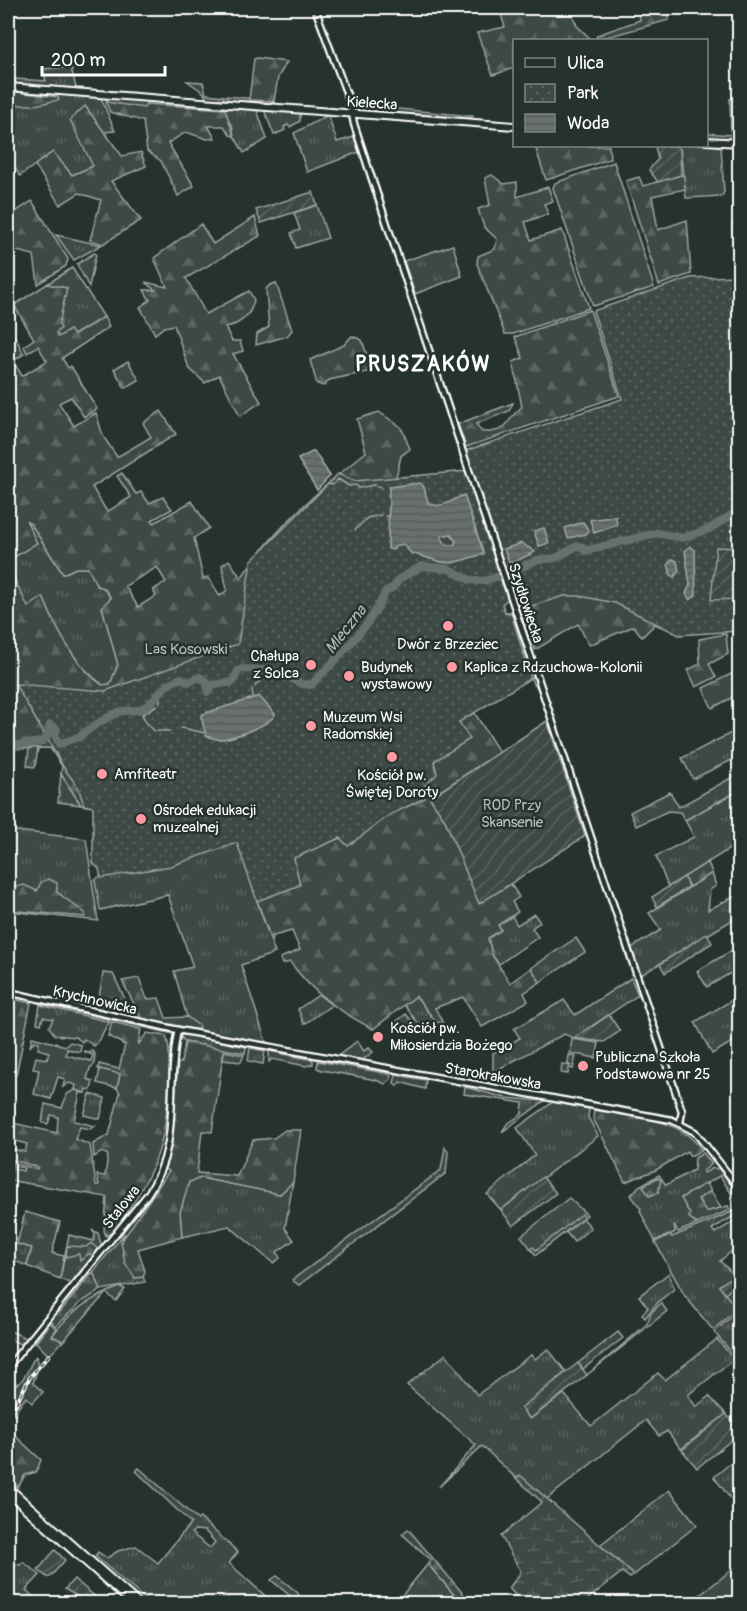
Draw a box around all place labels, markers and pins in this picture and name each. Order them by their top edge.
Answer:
marker: Dwór z Brzeziec [441,619,455,633]
place label: Dwór z Brzeziec [397,635,499,654]
place label: Chałupa z Solca [250,647,299,683]
marker: Chałupa z Solca [304,658,318,672]
place label: Budynek wystawowy [361,658,432,694]
place label: Kaplica z Rdzuchowa-Kolonii [464,658,642,677]
marker: Kaplica z Rdzuchowa-Kolonii [445,660,459,674]
marker: Budynek wystawowy [342,669,356,683]
place label: Muzeum Wsi Radomskiej [323,708,403,744]
marker: Muzeum Wsi Radomskiej [304,719,318,733]
marker: Kościół pw. Świętej Doroty [385,750,399,764]
place label: Amfiteatr [114,765,178,784]
place label: Kościół pw. Świętej Doroty [346,766,439,802]
marker: Amfiteatr [95,767,109,781]
place label: Ośrodek edukacji muzealnej [153,801,256,837]
marker: Ośrodek edukacji muzealnej [134,812,148,826]
place label: Kościół pw. Miłosierdzia Bożego [390,1019,512,1055]
marker: Kościół pw. Miłosierdzia Bożego [371,1030,385,1044]
place label: Publiczna Szkoła Podstawowa nr 25 [595,1048,710,1084]
marker: Publiczna Szkoła Podstawowa nr 25 [576,1059,590,1073]

